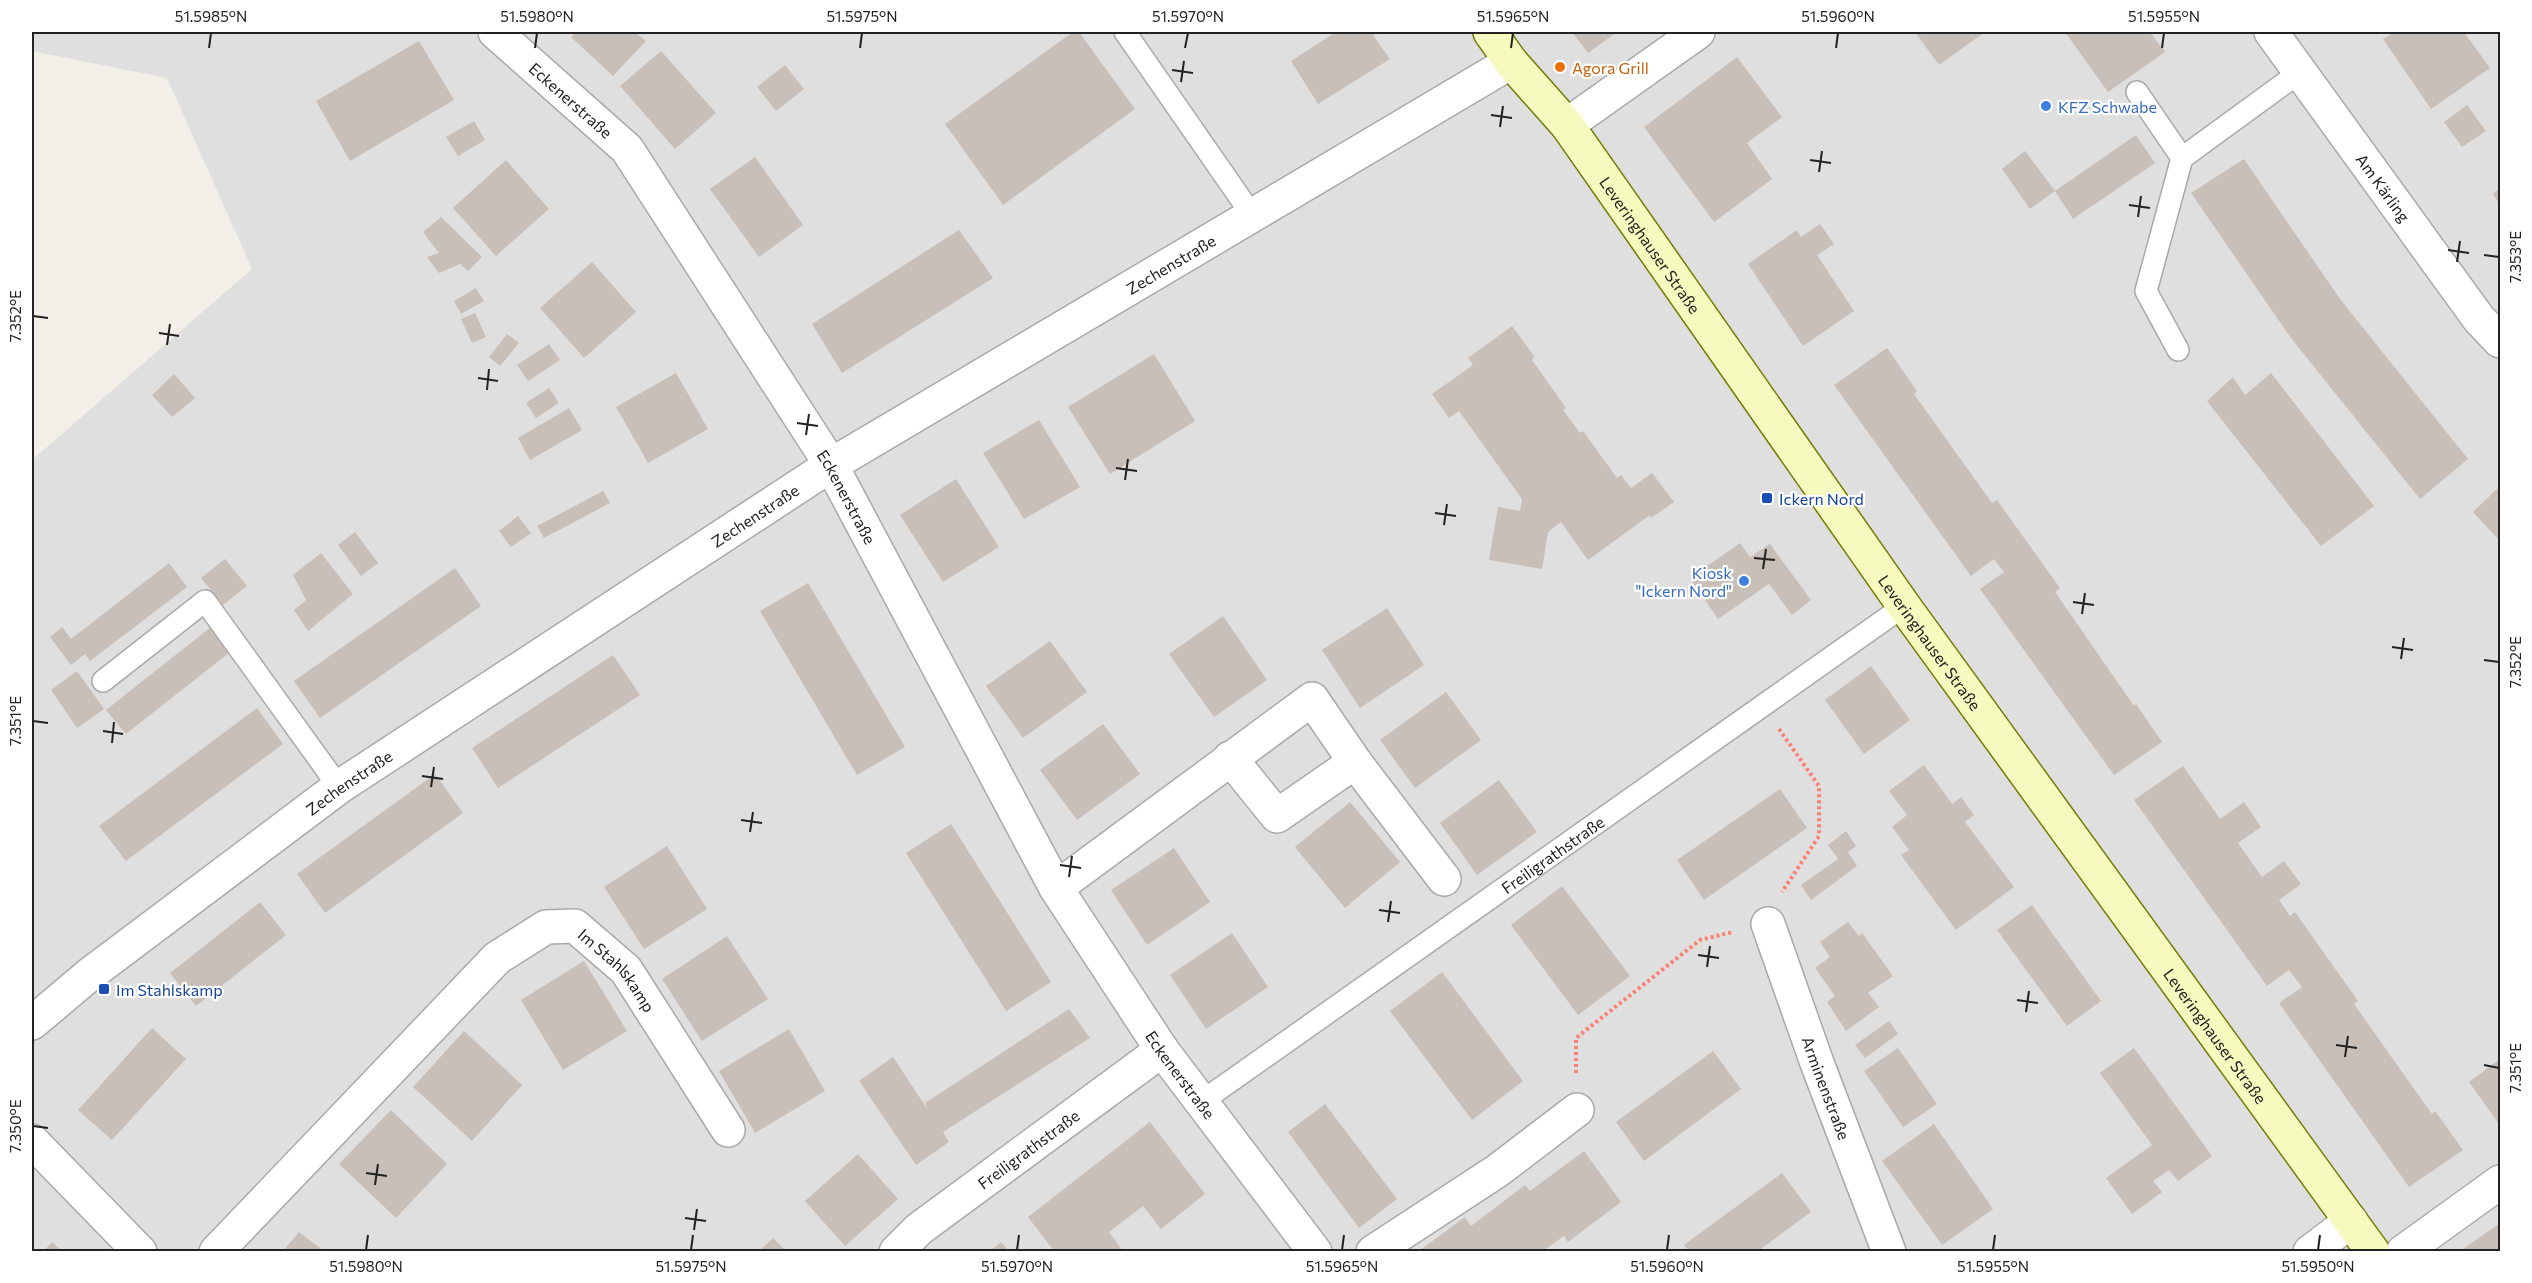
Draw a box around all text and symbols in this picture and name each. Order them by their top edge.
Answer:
text: 51.5985°N [175,7,247,25]
text: 51.5980°N [500,7,574,25]
text: 51.5975°N [826,7,898,25]
text: 51.5970°N [1152,7,1224,25]
text: 51.5965°N [1477,7,1549,25]
text: 51.5960°N [1801,7,1875,25]
text: 51.5955°N [2128,7,2200,25]
street label: Eckenerstraße [526,58,617,141]
place label: Agora Grill [1572,58,1649,77]
marker: Agora Grill [1553,60,1567,74]
place label: KFZ Schwabe [2058,97,2157,116]
marker: KFZ Schwabe [2039,99,2053,113]
street label: Am Kärling [2353,150,2415,226]
street label: Leveringhauser Straße [1596,173,1705,317]
street label: Zechenstraße [1122,230,1219,298]
text: 7.353°E [2506,231,2524,283]
text: 7.352°E [6,290,24,342]
street label: Eckenerstraße [814,446,881,547]
street label: Zechenstraße [707,480,802,550]
place label: Ickern Nord [1779,489,1864,508]
marker: Ickern Nord [1760,491,1774,505]
place label: Kiosk "Ickern Nord" [1635,563,1732,600]
street label: Leveringhauser Straße [1875,571,1986,714]
marker: Kiosk "Ickern Nord" [1737,574,1751,588]
text: 7.352°E [2506,636,2524,688]
text: 7.351°E [6,696,24,746]
street label: Zechenstraße [302,746,395,818]
street label: Freiligrathstraße [1497,811,1607,897]
street label: Im Stahlskamp [575,924,659,1015]
street label: Leveringhauser Straße [2160,964,2271,1107]
place label: Im Stahlskamp [116,980,223,999]
marker: Im Stahlskamp [97,982,111,996]
street label: Eckenerstraße [1142,1027,1220,1122]
street label: Arminenstraße [1799,1034,1855,1142]
text: 7.351°E [2506,1043,2524,1093]
text: 7.350°E [6,1099,24,1153]
street label: Freiligrathstraße [974,1105,1083,1192]
text: 51.5980°N [329,1257,403,1275]
text: 51.5975°N [655,1257,727,1275]
text: 51.5970°N [981,1257,1053,1275]
text: 51.5965°N [1306,1257,1378,1275]
text: 51.5960°N [1630,1257,1704,1275]
text: 51.5955°N [1957,1257,2029,1275]
text: 51.5950°N [2281,1257,2355,1275]

